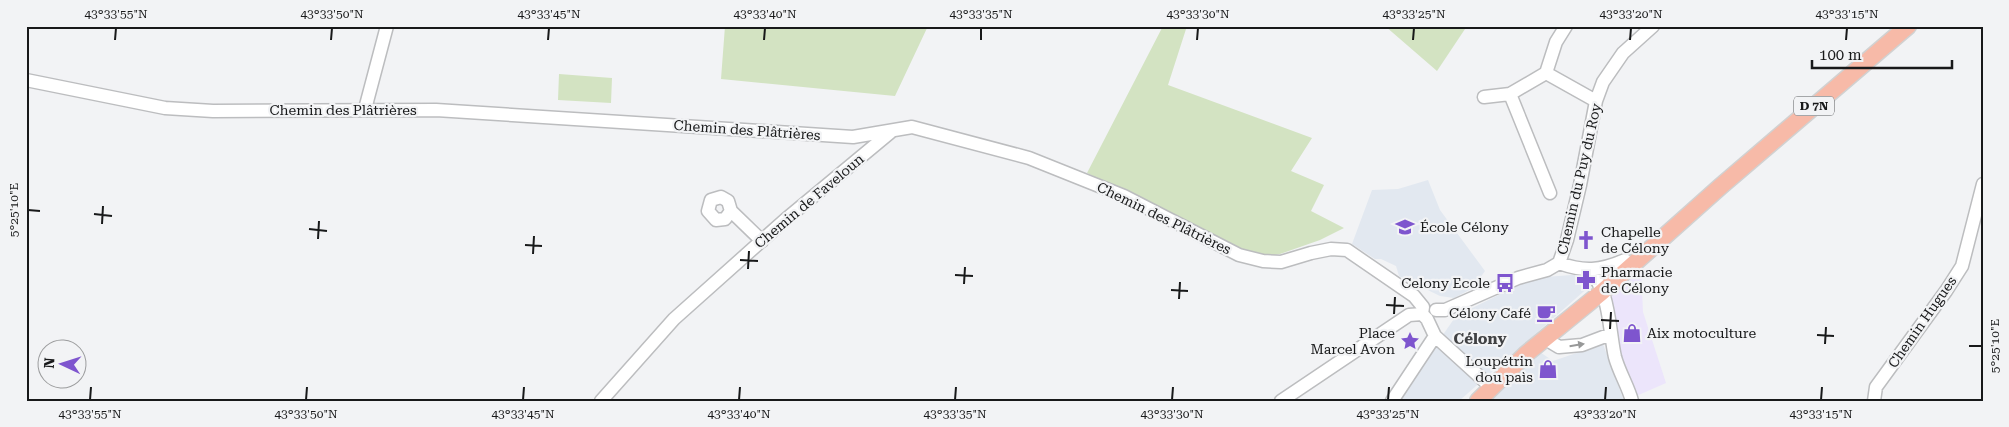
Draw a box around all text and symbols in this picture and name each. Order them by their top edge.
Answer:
text: 43°33'55"N [84,7,148,21]
text: 43°33'50"N [300,7,364,21]
text: 43°33'45"N [517,7,581,21]
text: 43°33'40"N [733,7,797,21]
text: 43°33'35"N [949,7,1013,21]
text: 43°33'30"N [1166,7,1230,21]
text: 43°33'25"N [1382,7,1446,21]
text: 43°33'20"N [1599,7,1663,21]
text: 43°33'15"N [1815,7,1879,21]
scale bar [1812,38,1952,70]
text: 100 m [1819,46,1862,64]
road number: D 7N [1794,96,1834,115]
street label: Chemin du Puy du Roy [1554,101,1604,256]
street label: Chemin des Plâtrières [269,102,417,118]
street label: Chemin des Plâtrières [673,117,821,143]
street label: Chemin de Faveloun [751,151,867,251]
street label: Chemin des Plâtrières [1094,179,1234,258]
text: 5°25'10"E [7,183,21,237]
school or university icon: École Célony [1394,216,1416,238]
place label: École Célony [1420,219,1509,235]
place label: Chapelle de Célony [1601,224,1670,256]
church icon: Chapelle de Célony [1575,229,1597,251]
place label: Pharmacie de Célony [1601,264,1673,296]
pharmacy icon: Pharmacie de Célony [1575,269,1597,291]
bus stop icon: Celony Ecole [1494,272,1516,294]
street label: Chemin Hugues [1884,273,1960,371]
place label: Celony Ecole [1401,275,1490,291]
cafe icon: Célony Café [1535,302,1557,324]
place label: Célony Café [1449,305,1531,321]
text: 5°25'10"E [1988,319,2002,373]
shop icon: Aix motoculture [1621,322,1643,344]
place label: Place Marcel Avon [1311,325,1395,357]
place label: Aix motoculture [1647,325,1756,341]
place icon: Place Marcel Avon [1399,330,1421,352]
district label: Célony [1454,330,1507,348]
north arrow [38,340,88,390]
one-way arrow [1570,340,1586,348]
place label: Loupétrin dou paìs [1466,353,1533,385]
text: N [41,357,57,369]
shop icon: Loupétrin dou paìs [1537,358,1559,380]
text: 43°33'55"N [58,407,122,421]
text: 43°33'50"N [274,407,338,421]
text: 43°33'45"N [491,407,555,421]
text: 43°33'40"N [707,407,771,421]
text: 43°33'35"N [923,407,987,421]
text: 43°33'30"N [1140,407,1204,421]
text: 43°33'25"N [1356,407,1420,421]
text: 43°33'20"N [1573,407,1637,421]
text: 43°33'15"N [1789,407,1853,421]

